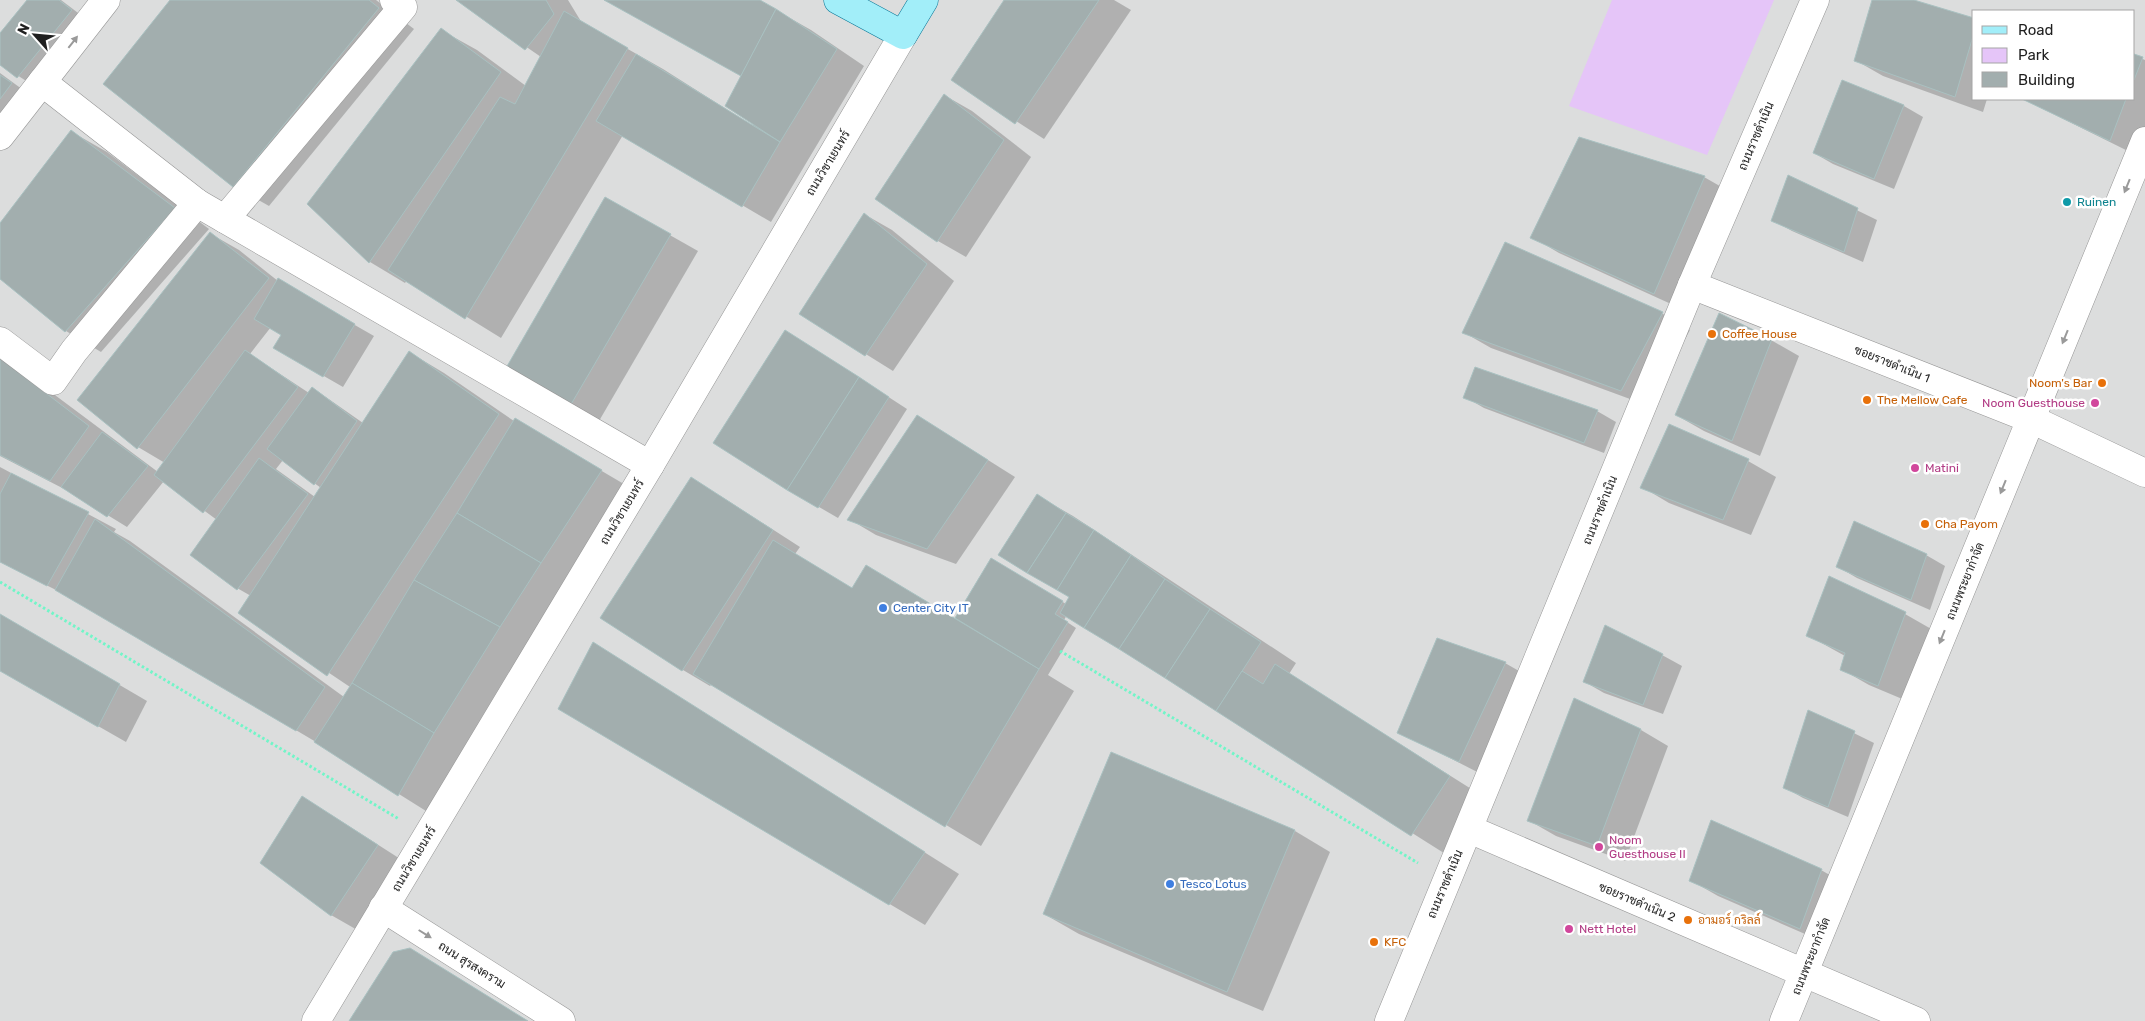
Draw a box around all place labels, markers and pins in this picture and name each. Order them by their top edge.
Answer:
place label: Ruinen [2077,195,2116,209]
marker: Ruinen [2061,196,2073,208]
place label: Coffee House [1722,327,1797,341]
marker: Coffee House [1706,328,1718,340]
place label: Noom's Bar [2029,376,2092,390]
marker: Noom's Bar [2096,377,2108,389]
place label: The Mellow Cafe [1877,393,1968,407]
marker: The Mellow Cafe [1861,394,1873,406]
place label: Noom Guesthouse [1982,396,2085,410]
marker: Noom Guesthouse [2089,397,2101,409]
place label: Matini [1925,461,1959,475]
marker: Matini [1909,462,1921,474]
place label: Cha Payom [1935,517,1998,531]
marker: Cha Payom [1919,518,1931,530]
place label: Center City IT [893,601,969,615]
marker: Center City IT [877,602,889,614]
place label: Noom Guesthouse II [1609,833,1686,861]
marker: Noom Guesthouse II [1593,841,1605,853]
place label: Tesco Lotus [1180,877,1247,891]
marker: Tesco Lotus [1164,878,1176,890]
place label: อามอร์ กริลล์ [1698,912,1761,927]
marker: อามอร์ กริลล์ [1682,914,1694,926]
place label: Nett Hotel [1579,922,1636,936]
marker: Nett Hotel [1563,923,1575,935]
place label: KFC [1384,935,1406,949]
marker: KFC [1368,936,1380,948]

